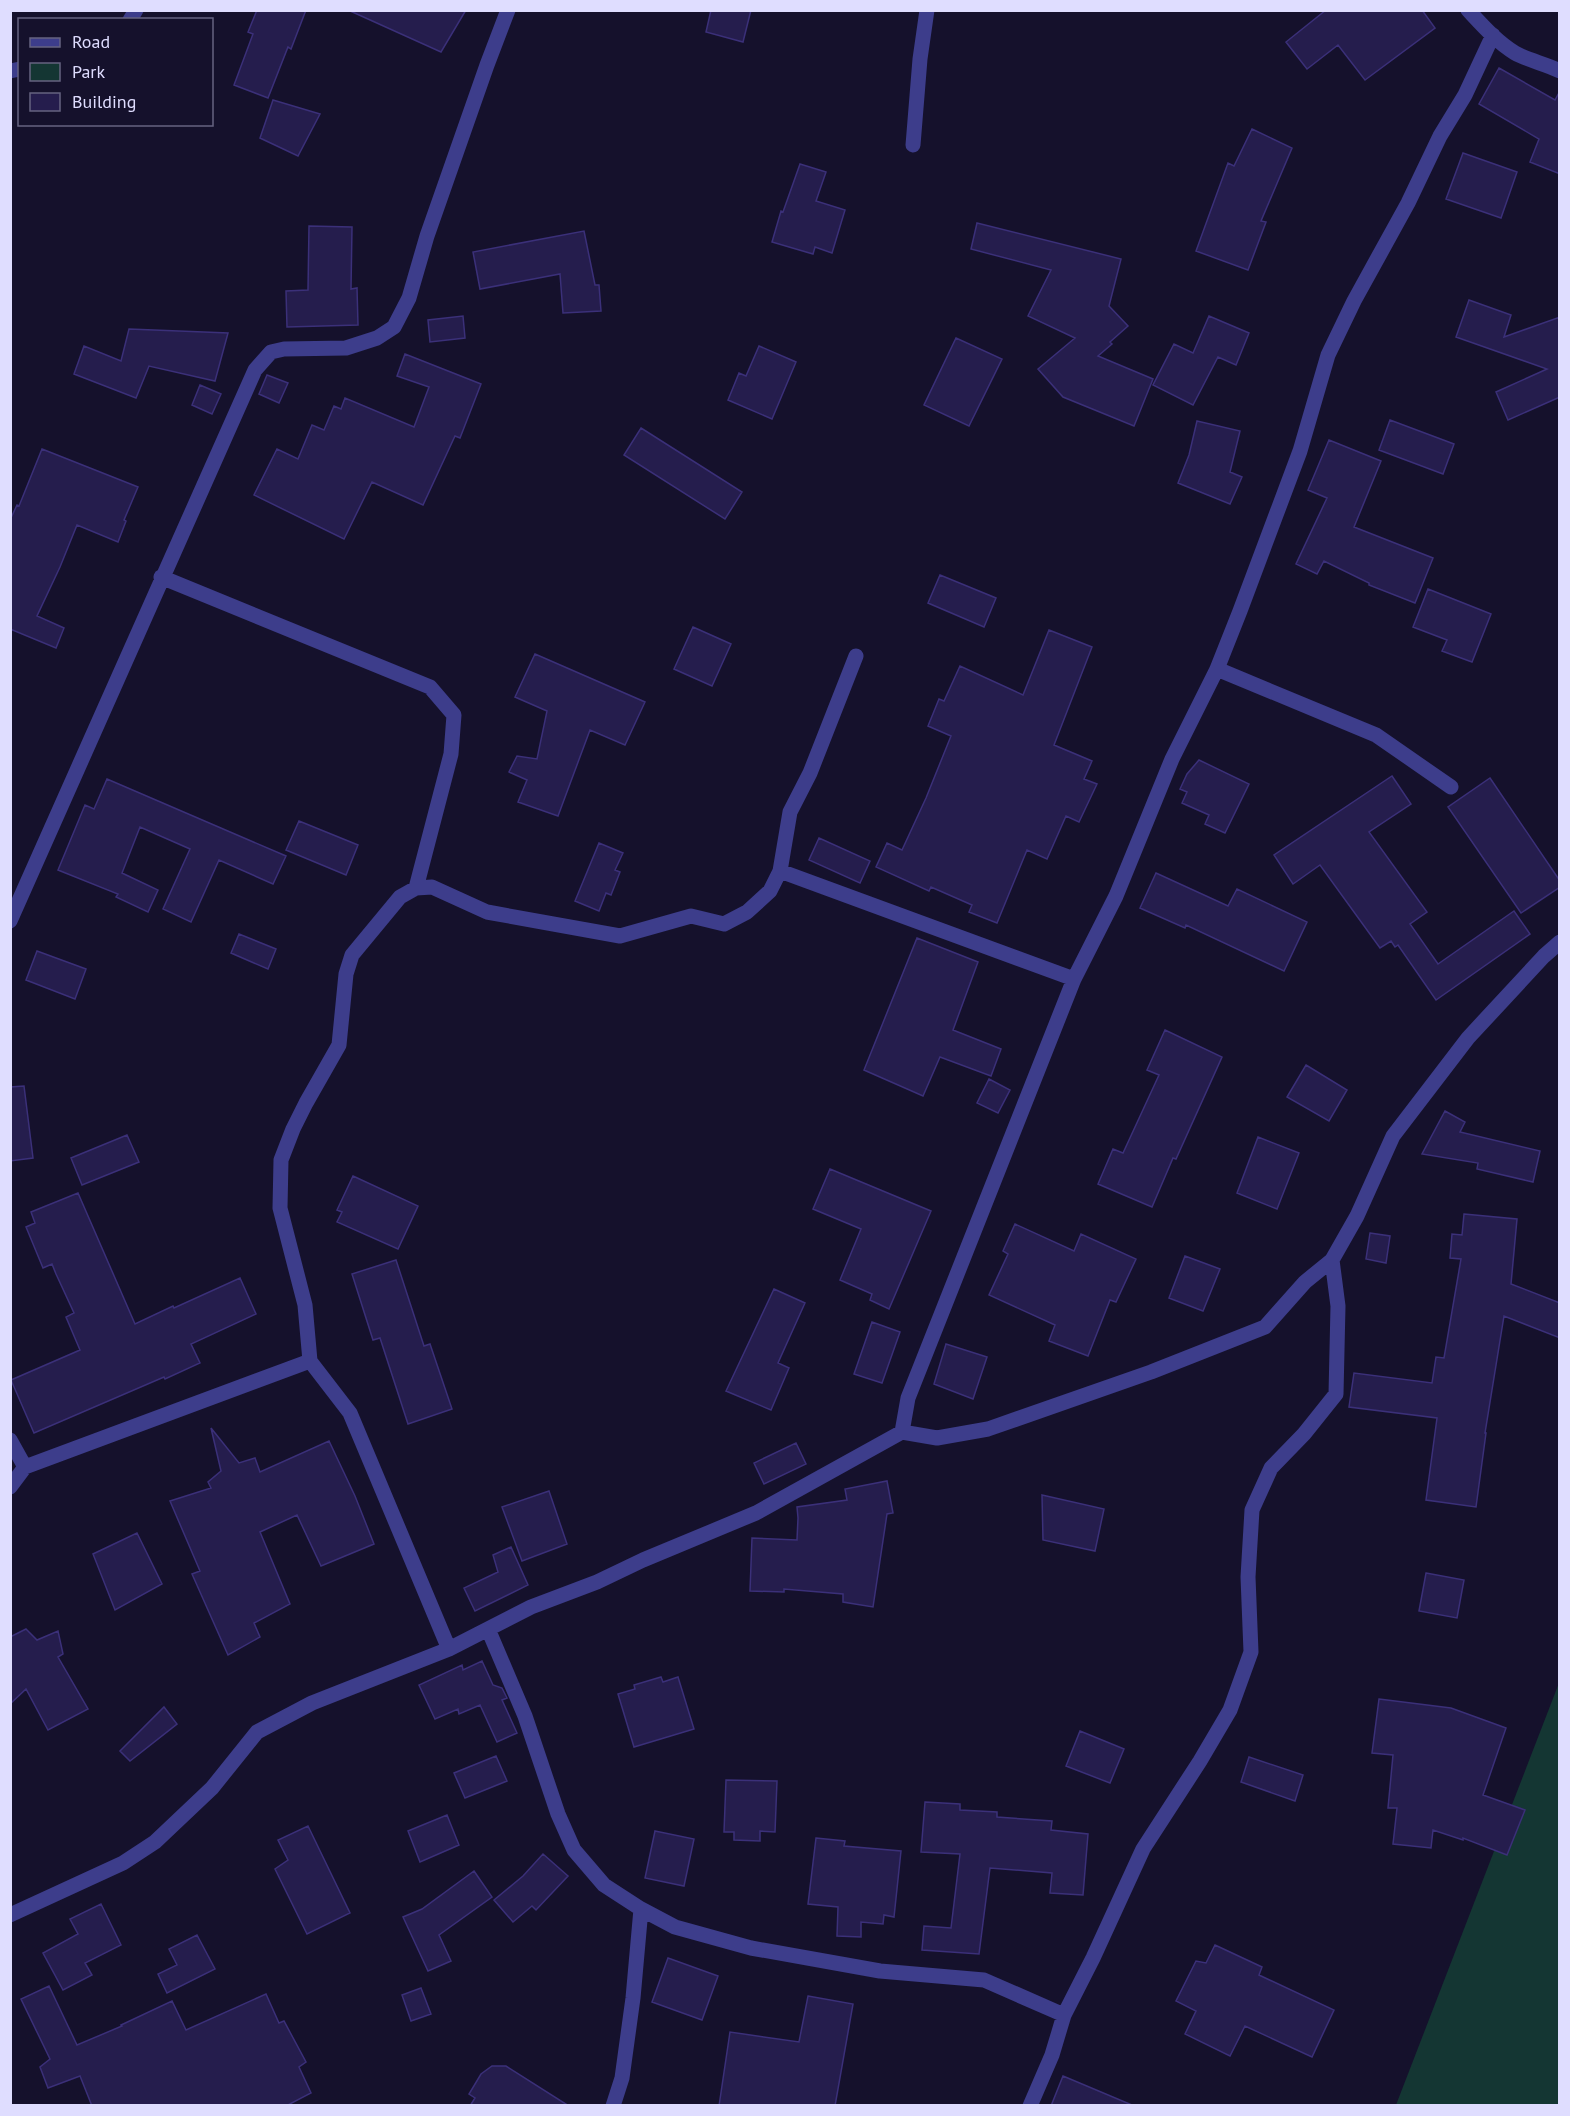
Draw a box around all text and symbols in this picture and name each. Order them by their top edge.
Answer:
legend [18,18,213,126]
text: Road [72,30,110,53]
text: Park [72,60,105,83]
text: Building [72,90,136,113]

